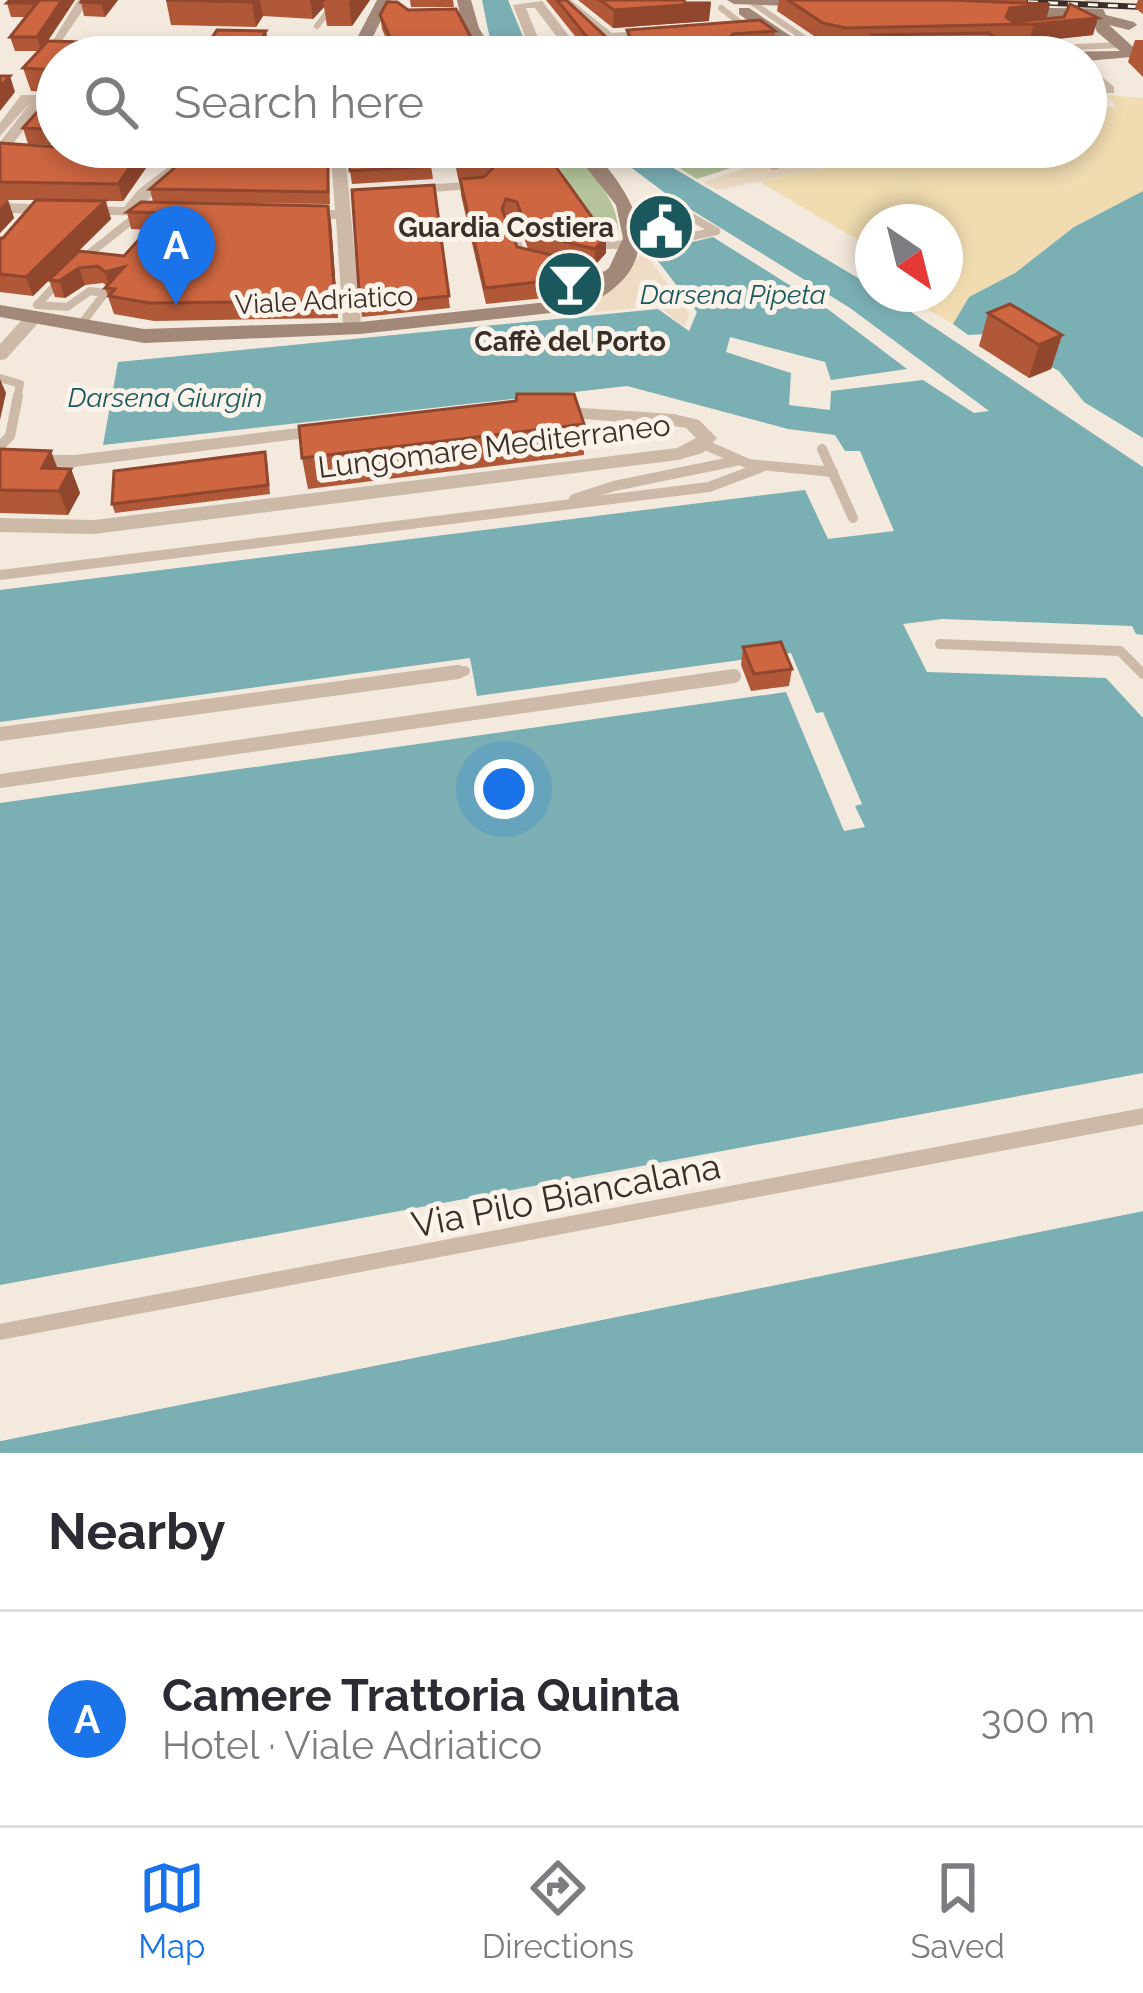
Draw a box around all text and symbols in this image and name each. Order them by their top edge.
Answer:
search box [36,36,1107,168]
icon: search [78,69,144,135]
text: Search here [174,76,424,129]
public building icon: Guardia Costiera [626,192,696,262]
north arrow [855,204,963,312]
pin: A [137,206,215,305]
place label: Guardia Costiera [398,212,614,243]
bar icon: Caffè del Porto [535,249,605,319]
water label: Darsena Pipeta [640,279,826,310]
street label: Viale Adriatico [234,280,414,320]
place label: Caffè del Porto [474,326,666,357]
water label: Darsena Giurgin [68,382,262,413]
street label: Lungomare Mediterraneo [316,407,672,485]
your location [474,759,534,819]
street label: Via Pilo Biancalana [408,1144,724,1246]
text: Nearby [48,1501,225,1561]
text: Camere Trattoria Quinta [162,1669,680,1722]
text: A [74,1696,100,1742]
text: 300 m [981,1696,1095,1742]
text: Hotel · Viale Adriatico [162,1722,542,1768]
tab: Map [138,1855,205,1966]
tab: Directions [482,1855,634,1966]
tab: Saved [910,1855,1005,1966]

